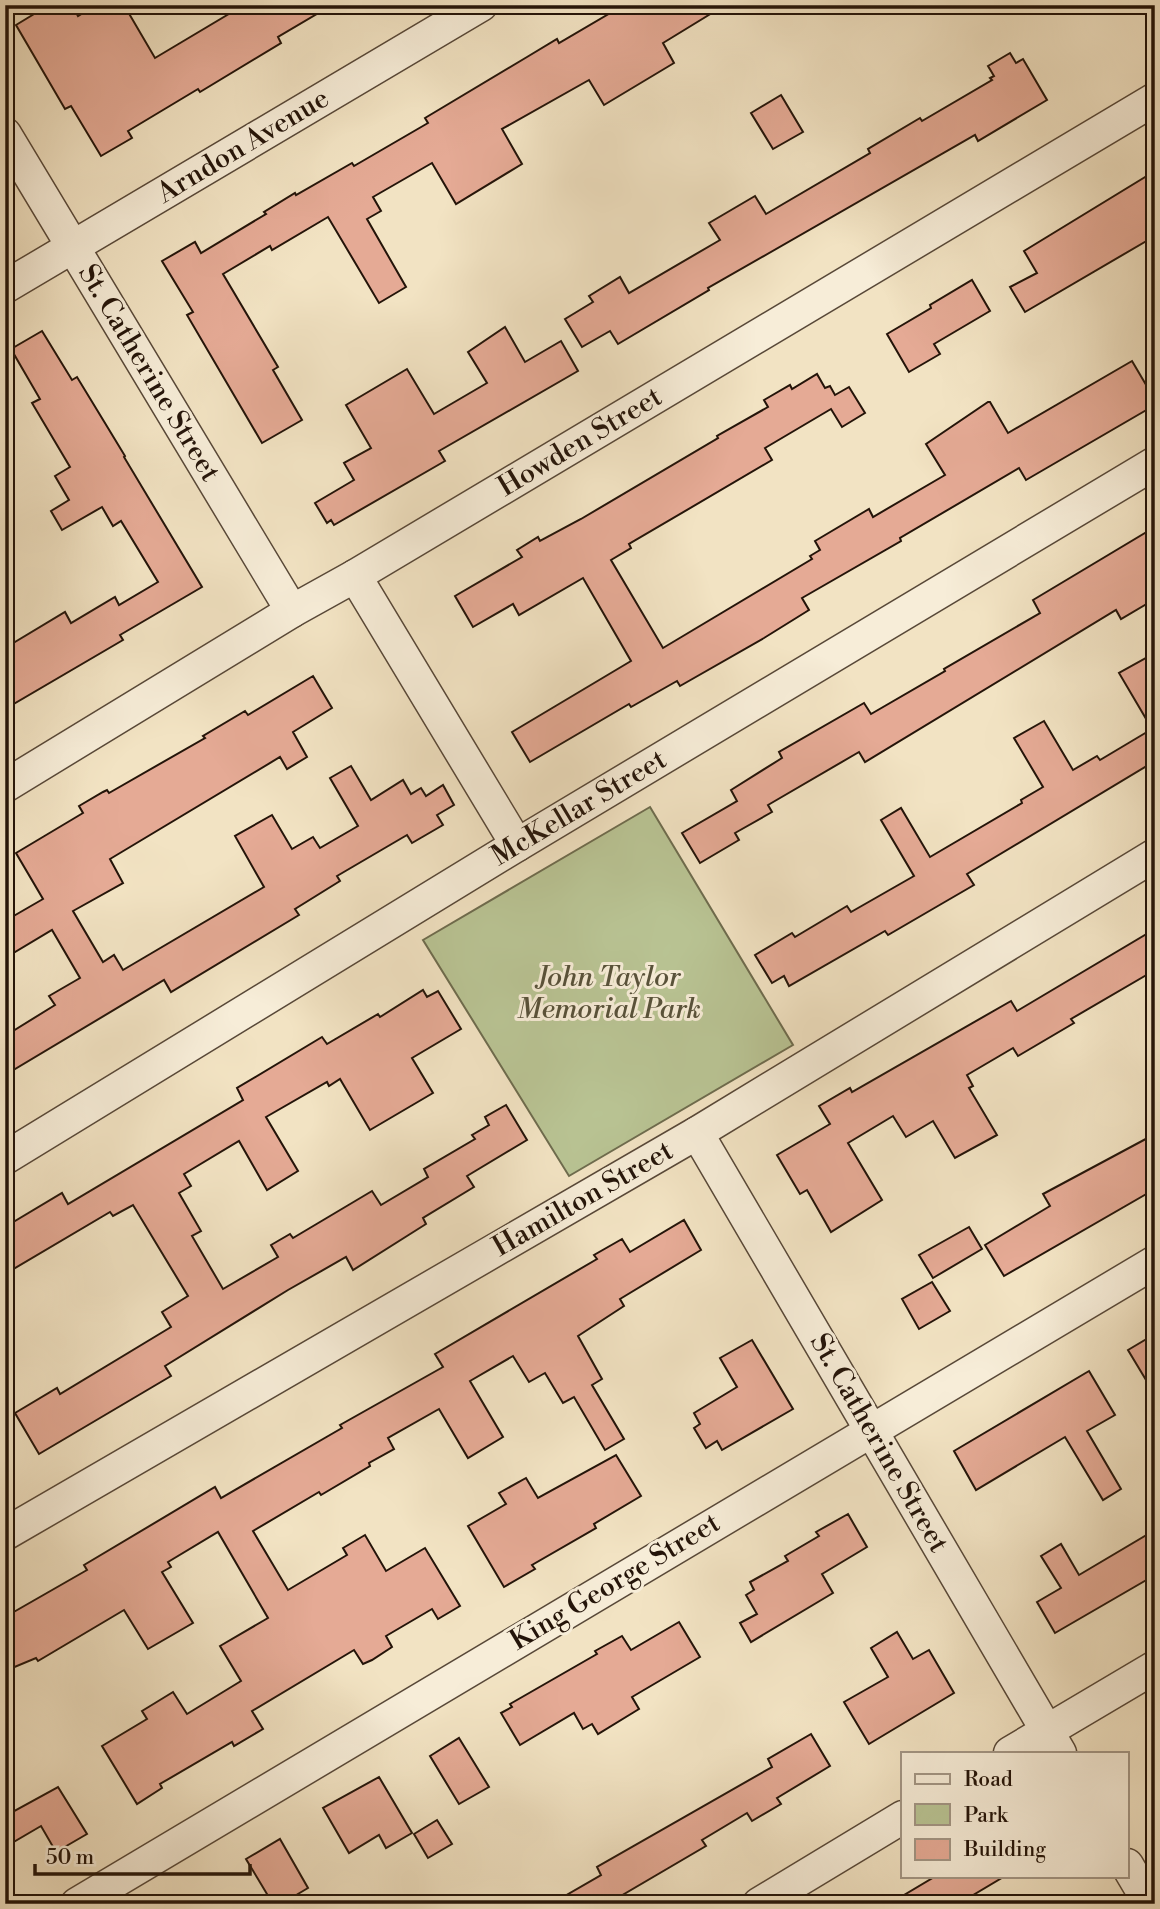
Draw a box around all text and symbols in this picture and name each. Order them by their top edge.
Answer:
street label: Arndon Avenue [150,81,336,212]
street label: St. Catherine Street [70,258,228,488]
street label: Howden Street [491,379,669,505]
street label: McKellar Street [485,742,673,874]
park label: John Taylor Memorial Park [517,960,701,1027]
street label: Hamilton Street [487,1133,679,1265]
street label: St. Catherine Street [802,1327,956,1559]
street label: King George Street [504,1505,727,1659]
legend [901,1752,1128,1878]
text: Road [964,1767,1013,1793]
text: Park [964,1803,1009,1829]
scale bar [35,1832,250,1876]
text: Building [963,1837,1046,1863]
text: 50 m [46,1845,94,1871]

